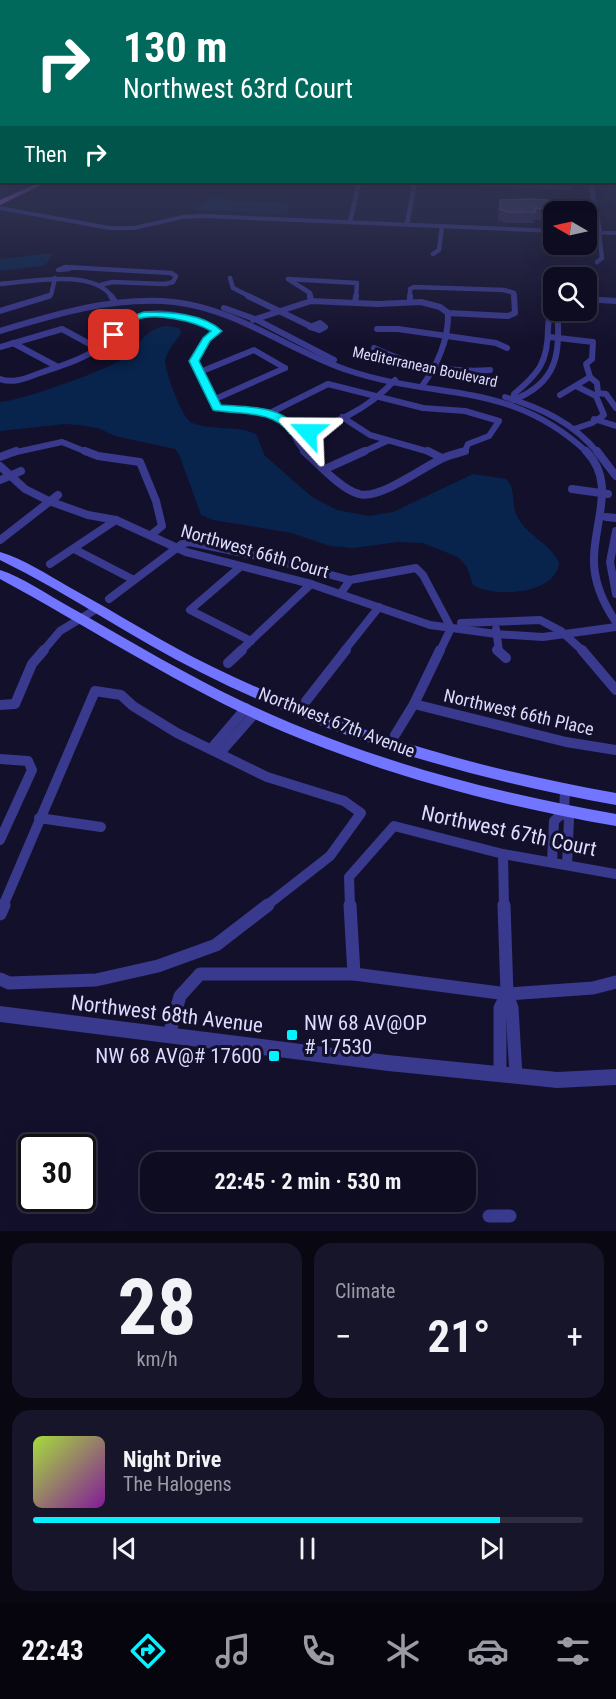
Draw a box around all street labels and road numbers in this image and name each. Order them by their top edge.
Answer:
street label: Mediterranean Boulevard [351,343,499,391]
street label: Northwest 66th Court [179,520,331,582]
street label: Northwest 67th Avenue [256,683,418,761]
street label: Northwest 66th Place [442,685,596,739]
street label: Northwest 67th Court [419,801,599,861]
street label: Northwest 68th Avenue [70,990,265,1038]

